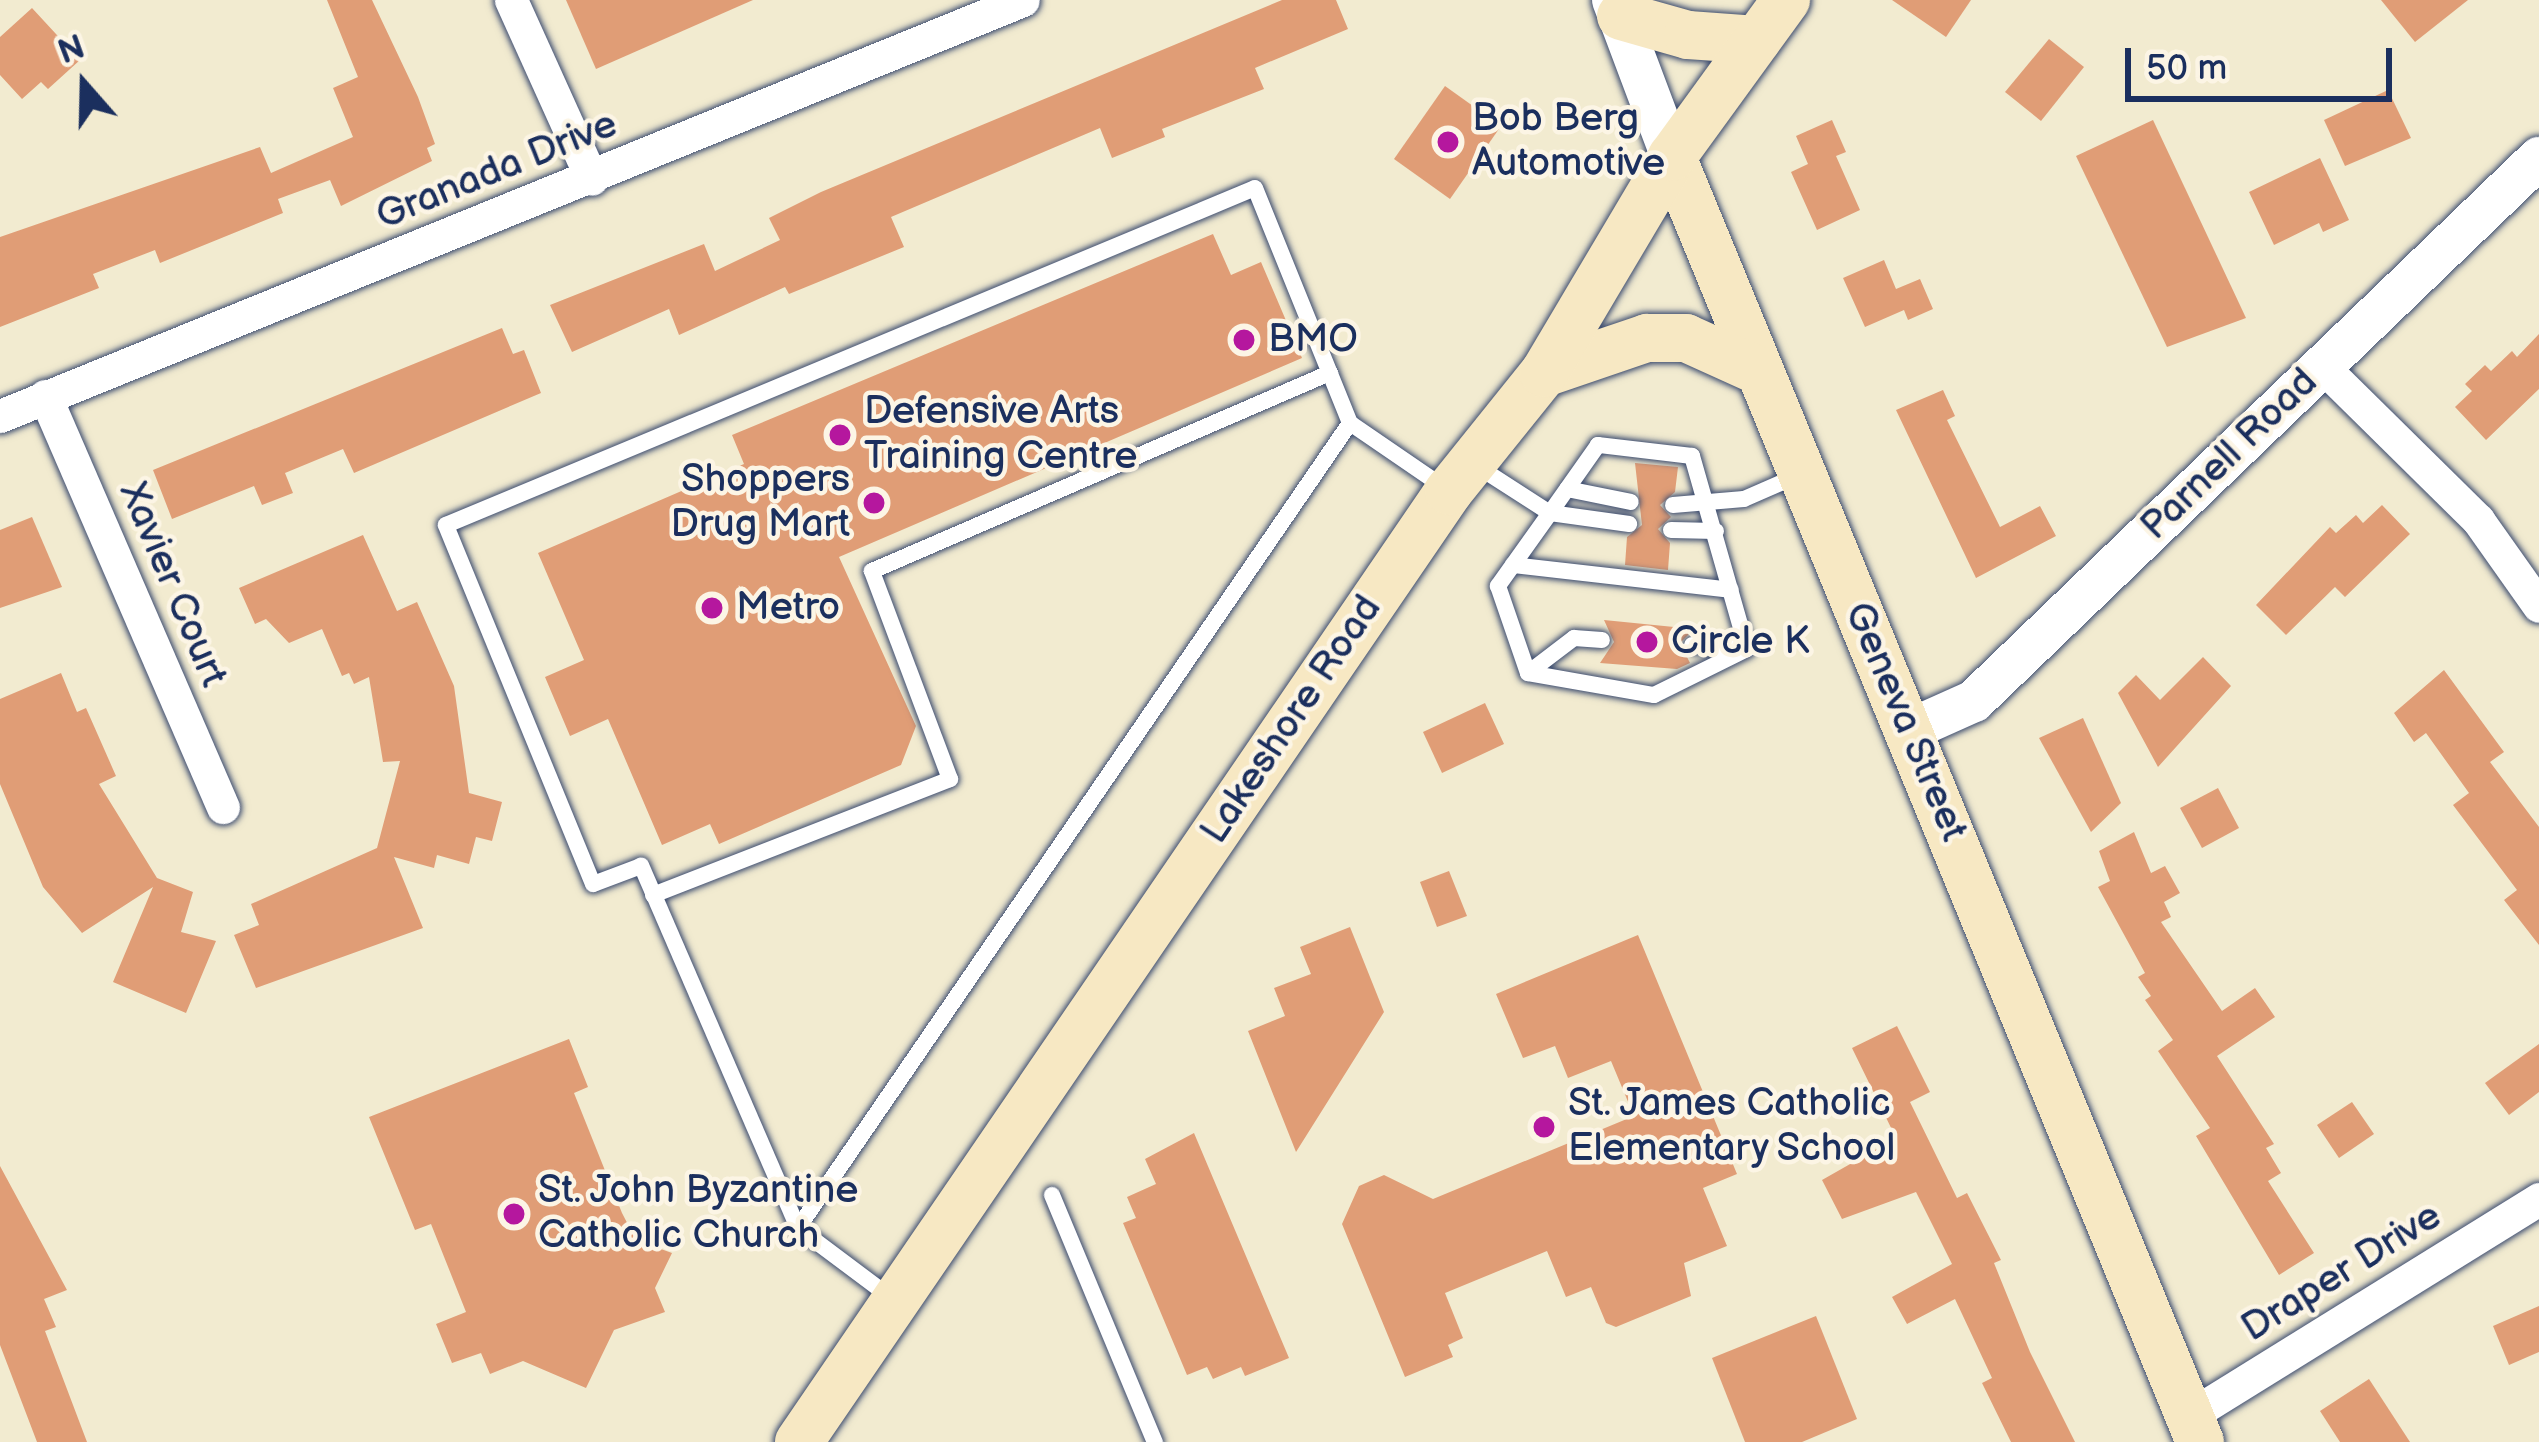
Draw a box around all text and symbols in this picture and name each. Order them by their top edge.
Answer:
north arrow [24,24,144,144]
scale bar [2131,24,2398,98]
text: N [53,27,90,73]
text: 50 m [2146,47,2227,90]
place label: Bob Berg Automotive [1472,97,1665,188]
street label: Granada Drive [370,101,624,241]
marker: Bob Berg Automotive [1435,129,1461,155]
place label: BMO [1268,317,1358,363]
marker: BMO [1231,327,1257,353]
street label: Parnell Road [2132,360,2328,550]
place label: Defensive Arts Training Centre [864,390,1137,481]
marker: Defensive Arts Training Centre [827,422,853,448]
place label: Shoppers Drug Mart [671,458,850,549]
street label: Xavier Court [108,476,236,694]
marker: Shoppers Drug Mart [861,490,887,516]
place label: Metro [736,585,840,631]
street label: Lakeshore Road [1192,587,1392,853]
marker: Metro [699,595,725,621]
street label: Geneva Street [1834,595,1976,849]
place label: Circle K [1671,619,1809,665]
marker: Circle K [1634,629,1660,655]
place label: St. James Catholic Elementary School [1568,1082,1899,1173]
marker: St. James Catholic Elementary School [1531,1114,1557,1140]
place label: St. John Byzantine Catholic Church [538,1169,860,1260]
street label: Draper Drive [2234,1193,2450,1353]
marker: St. John Byzantine Catholic Church [501,1201,527,1227]

